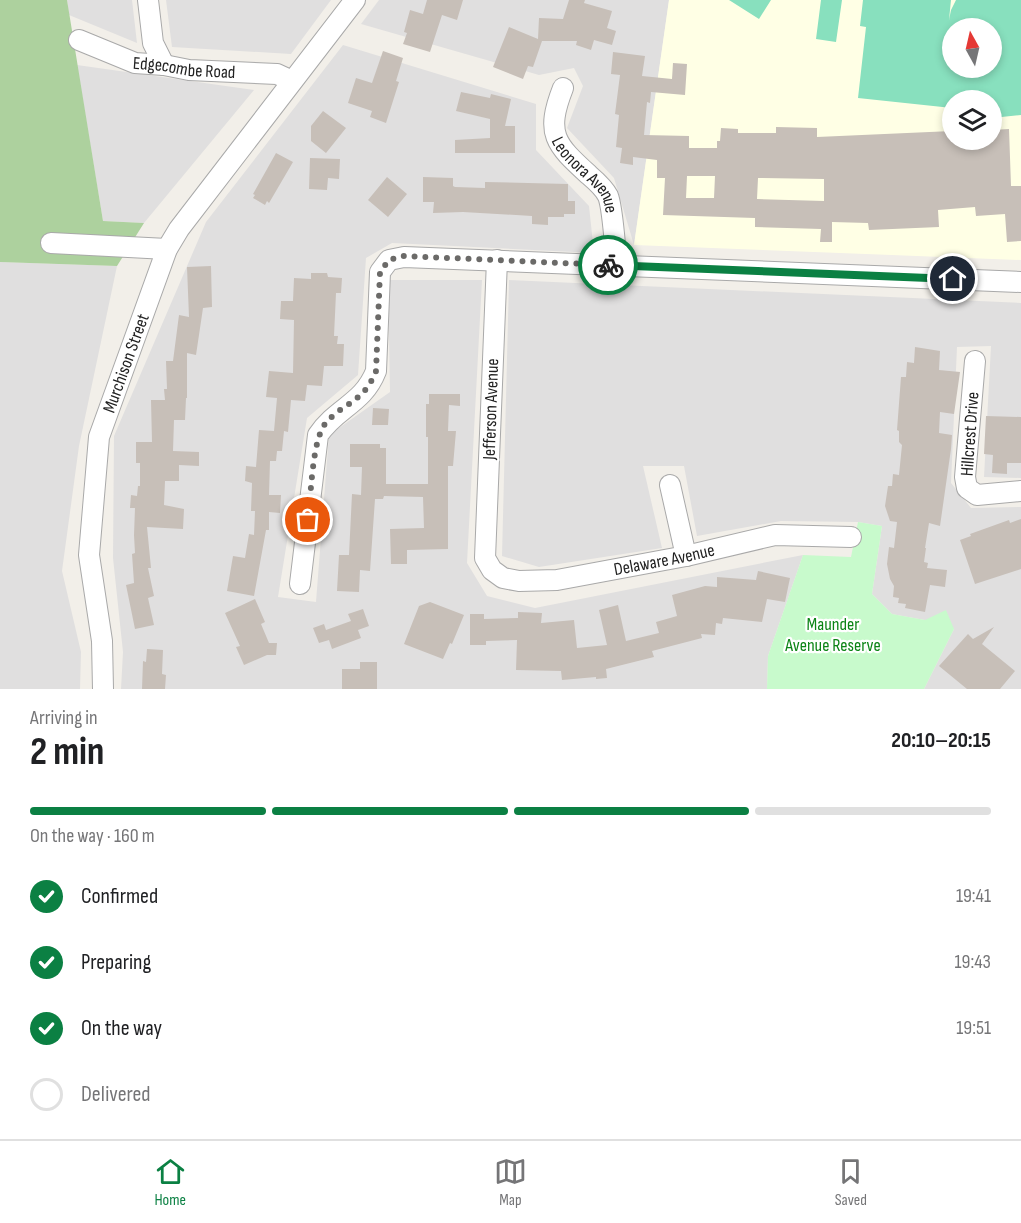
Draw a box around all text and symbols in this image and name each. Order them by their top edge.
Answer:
north arrow [942,18,1002,78]
map controls [942,18,1002,150]
street label: Edgecombe Road [132,52,236,83]
button: layers [942,90,1002,150]
street label: Leonora Avenue [547,133,622,214]
courier [578,235,638,295]
icon: bike [592,249,625,282]
pin [927,253,978,304]
icon: home [936,262,969,295]
street label: Murchison Street [98,310,153,416]
street label: Jefferson Avenue [479,358,503,461]
street label: Hillcrest Drive [957,391,983,477]
pin [282,494,333,545]
icon: bag [291,503,324,536]
street label: Delaware Avenue [612,539,717,580]
park label: Maunder Avenue Reserve [784,614,881,656]
text: Arriving in [30,706,98,730]
text: 20:10–20:15 [891,727,991,754]
text: 2 min [30,729,104,776]
text: On the way · 160 m [30,824,155,848]
icon: check [30,880,63,913]
text: Confirmed [81,883,158,910]
text: 19:41 [956,884,991,908]
icon: check [30,946,63,979]
text: Preparing [81,949,151,976]
text: 19:43 [955,950,991,974]
icon: check [30,1012,63,1045]
text: On the way [81,1015,162,1042]
text: 19:51 [956,1016,991,1040]
text: Delivered [81,1081,150,1108]
tab: Home [154,1155,187,1210]
tab: Map [494,1155,527,1210]
tab: Saved [834,1155,867,1210]

